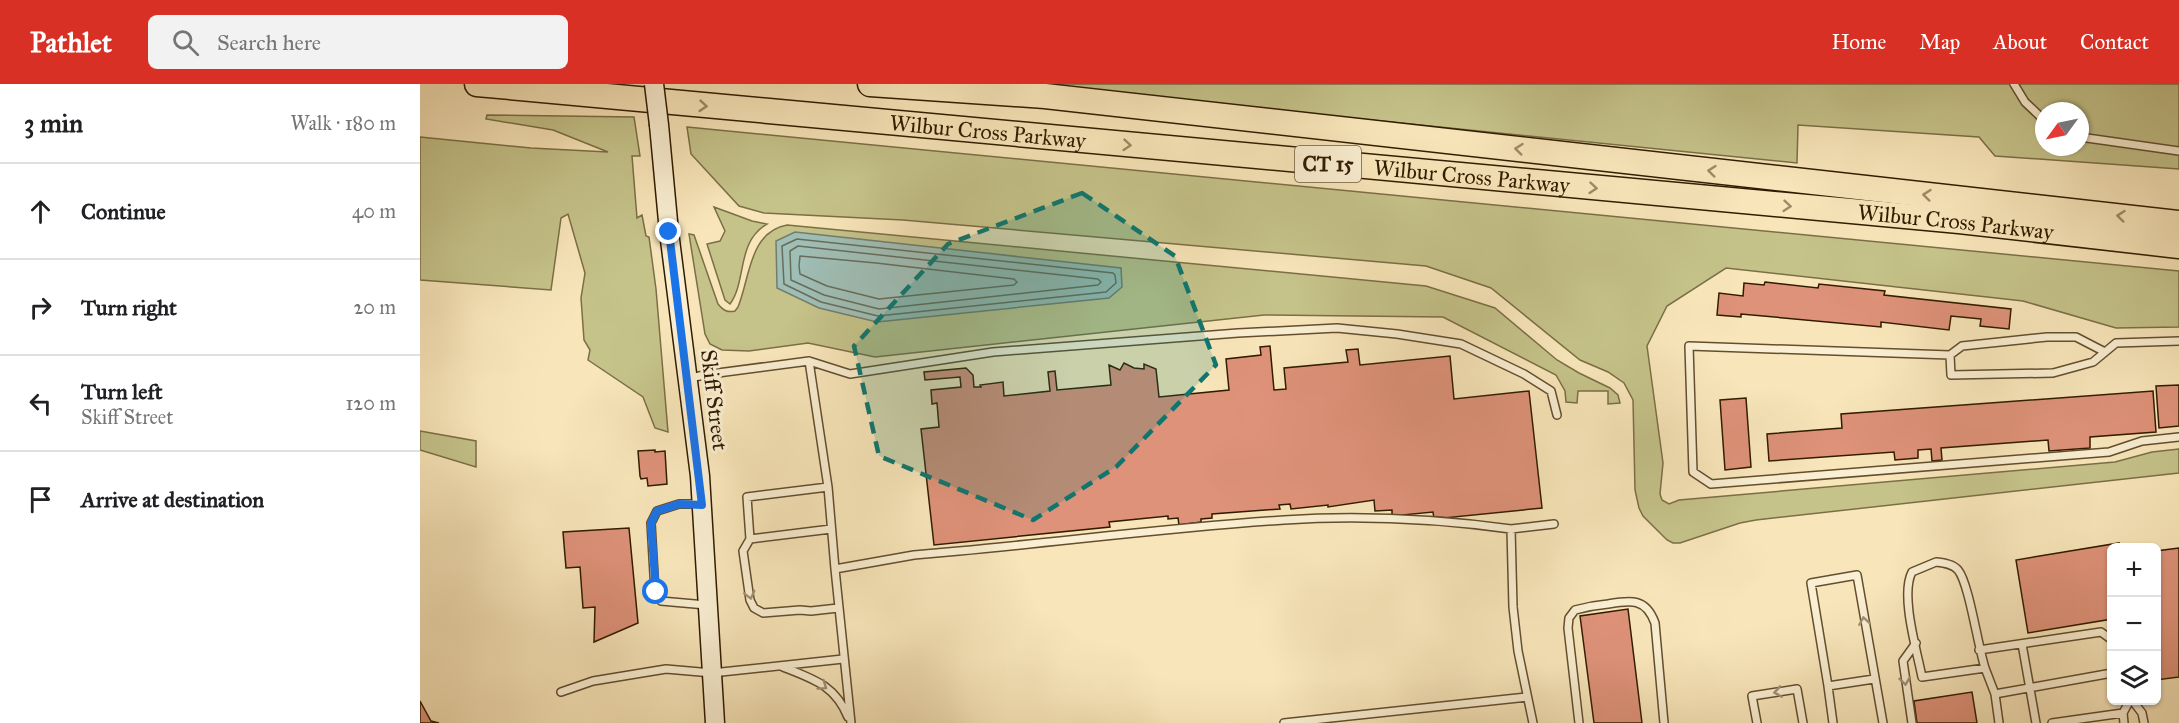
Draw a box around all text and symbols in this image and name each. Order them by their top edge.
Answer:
search box [148,15,568,69]
text: Pathlet [30,25,112,60]
icon: search [169,26,202,59]
text: Search here [217,29,321,56]
text: Home [1831,29,1886,55]
text: Map [1919,29,1960,55]
text: About [1993,29,2047,55]
text: Contact [2080,29,2149,55]
one-way arrow [698,99,707,112]
north arrow [2035,102,2089,156]
text: 3 min [24,107,83,139]
street label: Wilbur Cross Parkway [888,109,1088,154]
text: Walk · 180 m [291,111,396,135]
one-way arrow [1122,138,1131,151]
one-way arrow [1514,143,1523,156]
road number: CT 15 [1295,146,1361,182]
street label: Wilbur Cross Parkway [1372,154,1572,199]
one-way arrow [1708,165,1717,178]
one-way arrow [1588,181,1597,194]
one-way arrow [1922,189,1932,202]
icon: ahead [24,195,57,228]
text: Continue [81,198,166,225]
text: 40 m [352,199,396,223]
one-way arrow [1783,199,1792,212]
street label: Wilbur Cross Parkway [1856,199,2056,246]
one-way arrow [2116,210,2125,223]
route end [655,218,681,244]
icon: right [24,291,57,324]
text: Turn right [81,294,177,321]
text: 20 m [353,295,396,319]
street label: Skiff Street [695,348,734,452]
text: Turn left [81,378,163,405]
icon: left [24,387,57,420]
text: 120 m [345,391,396,415]
text: Skiff Street [81,405,173,429]
icon: arrive [24,483,57,516]
text: Arrive at destination [81,486,264,513]
map controls [2107,543,2161,705]
button: + [2107,543,2161,597]
route start [642,578,668,604]
one-way arrow [743,590,756,600]
button: − [2107,597,2161,651]
one-way arrow [1859,617,1871,626]
button: layers [2107,651,2161,705]
one-way arrow [1898,677,1911,686]
one-way arrow [817,679,828,690]
one-way arrow [1773,685,1783,697]

